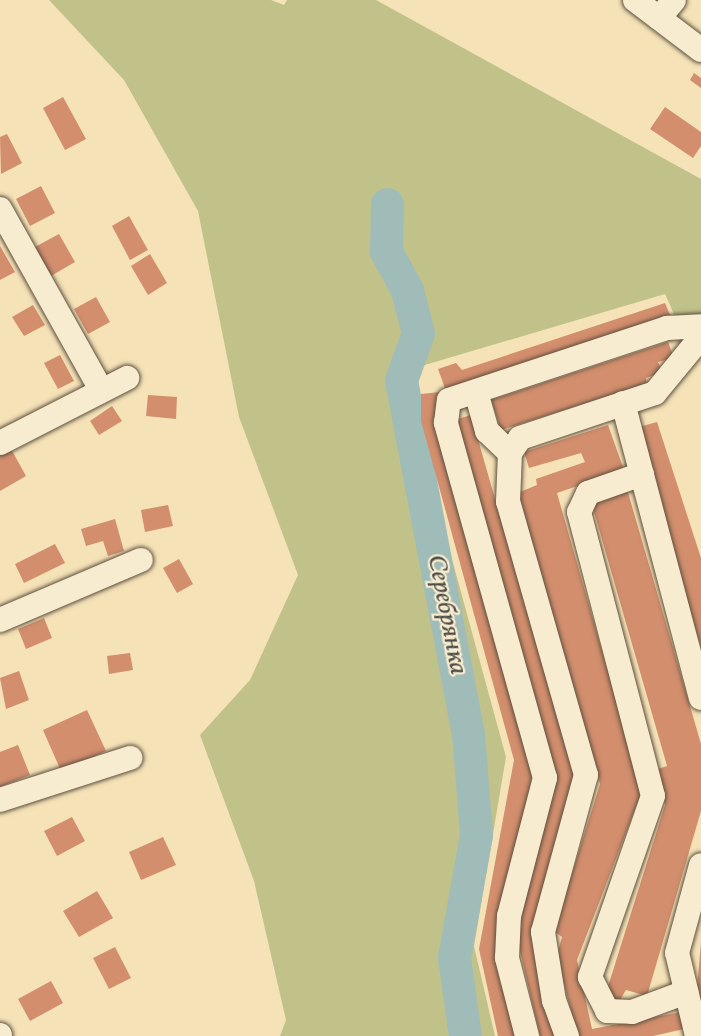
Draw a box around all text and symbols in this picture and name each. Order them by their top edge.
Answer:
water label: Серебрянка [419,552,473,678]

